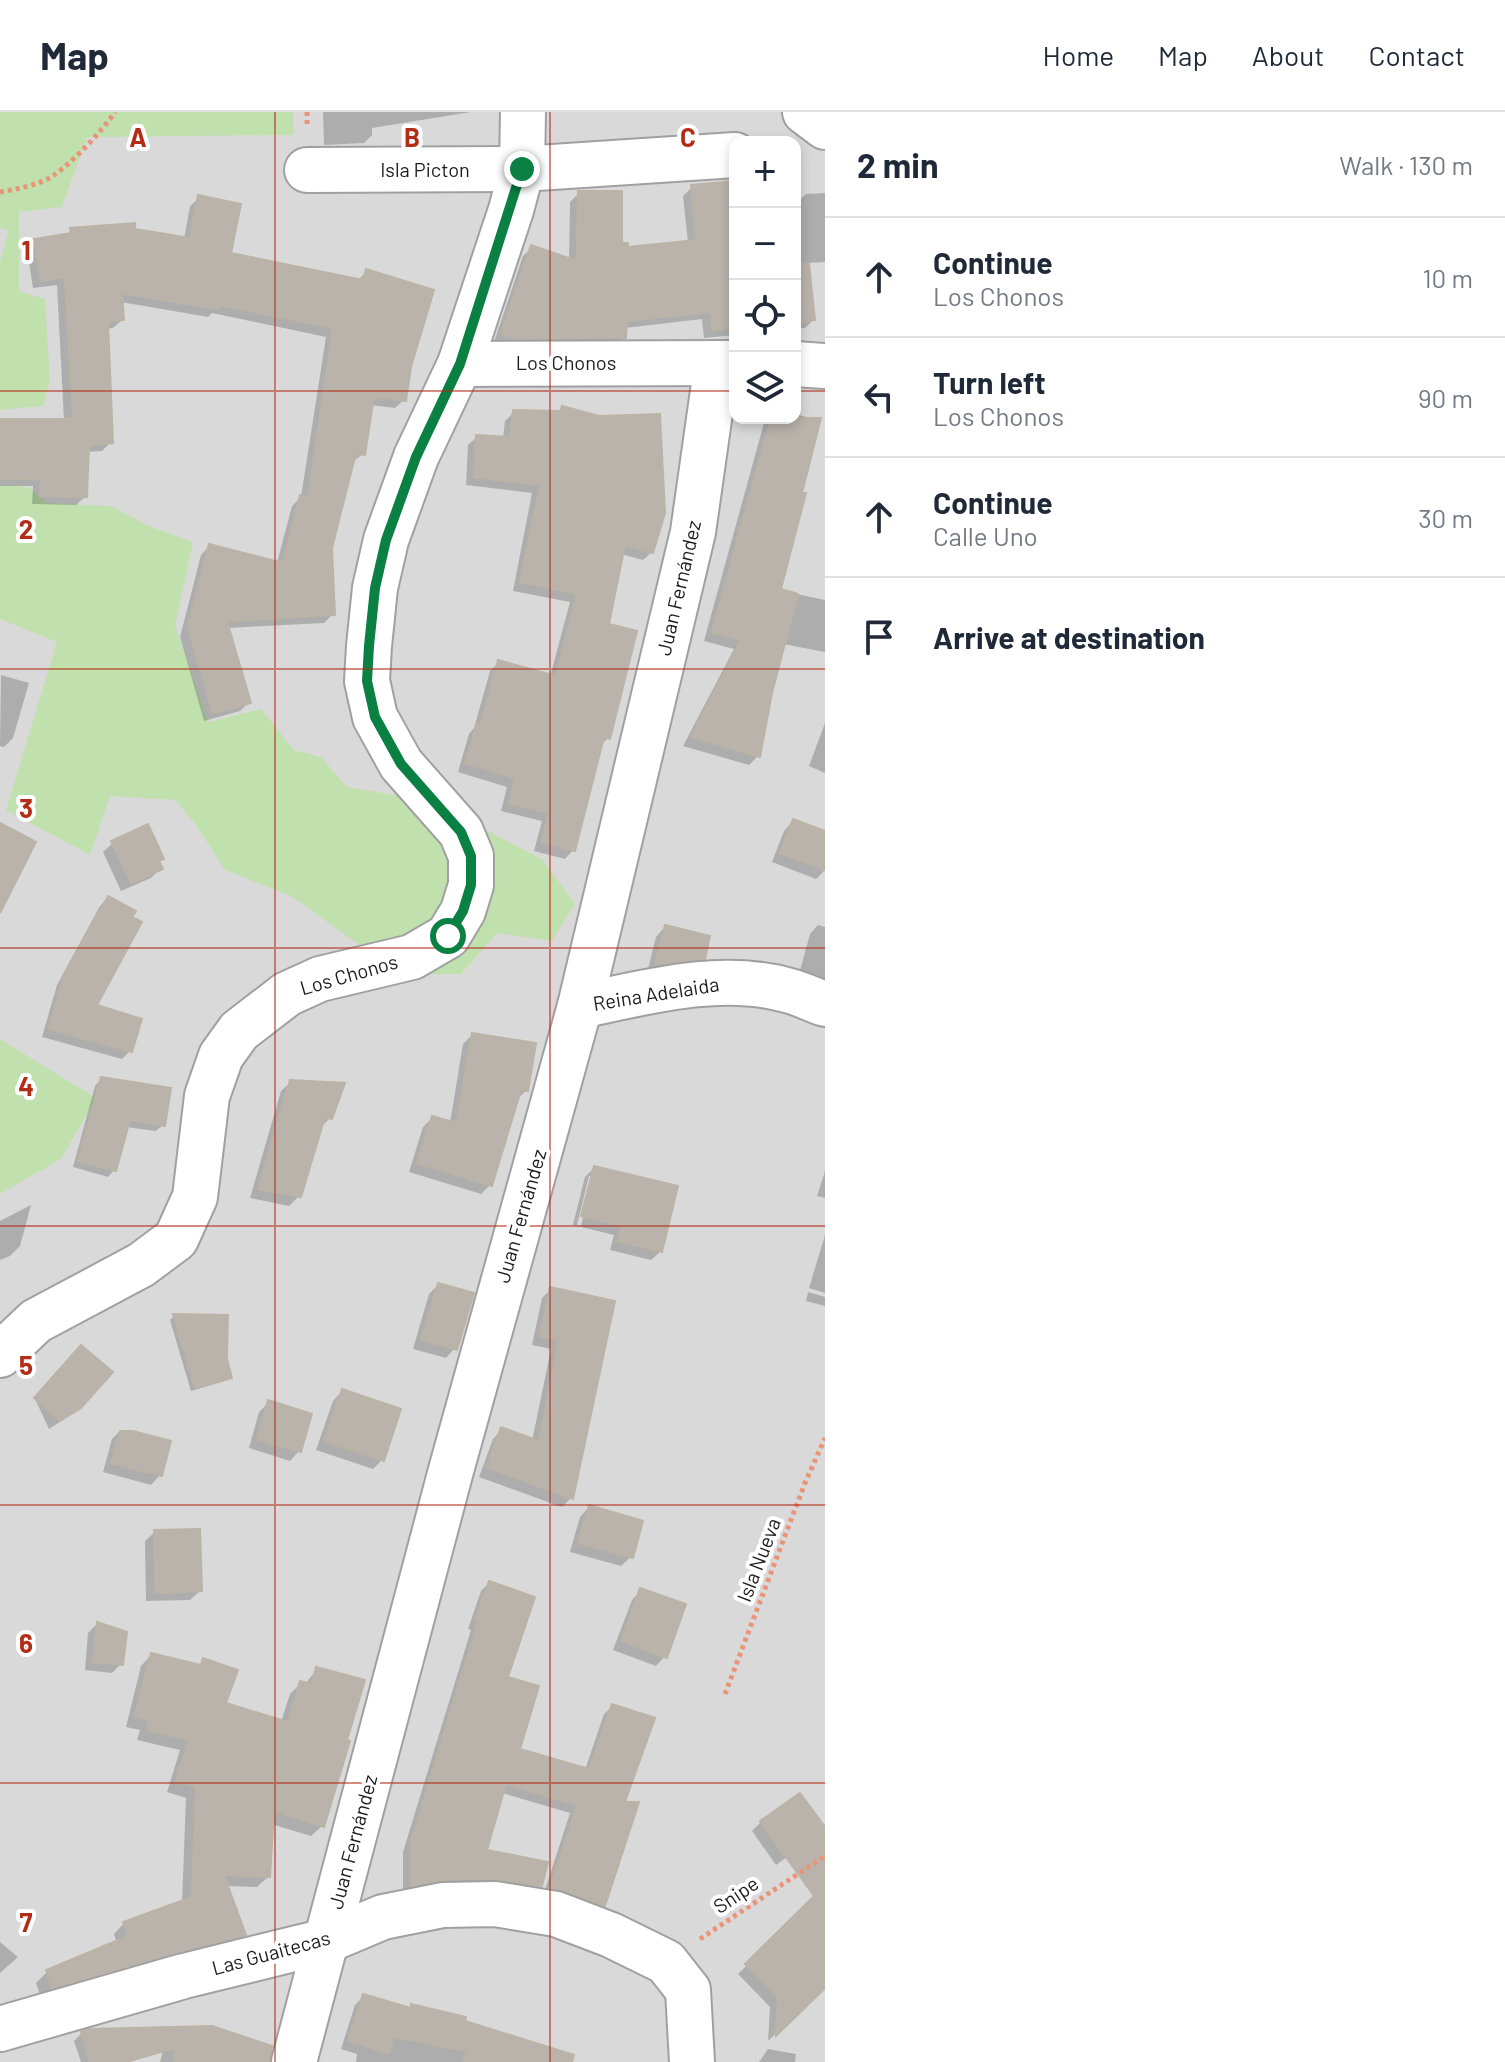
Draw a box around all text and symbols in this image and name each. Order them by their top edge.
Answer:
text: Map [40,32,109,78]
text: Home [1043,38,1114,72]
text: Map [1158,38,1208,72]
text: About [1252,38,1324,72]
text: Contact [1368,38,1465,72]
text: A [129,121,147,152]
text: B [404,121,420,152]
text: C [680,121,696,152]
map controls [729,136,801,424]
button: + [729,136,801,208]
text: 2 min [857,144,939,185]
text: Walk · 130 m [1339,149,1473,180]
route end [504,151,540,187]
street label: Isla Picton [380,157,470,181]
button: − [729,208,801,280]
text: 1 [21,234,31,265]
text: Continue [933,244,1053,280]
icon: ahead [857,255,901,299]
text: 10 m [1423,262,1473,293]
button: locate [729,280,801,352]
text: Los Chonos [933,280,1064,311]
street label: Los Chonos [516,350,616,374]
button: layers [729,352,801,424]
text: Turn left [933,364,1046,400]
icon: left [857,375,901,419]
text: 90 m [1418,382,1473,413]
text: Los Chonos [933,400,1064,431]
text: Continue [933,484,1053,520]
icon: ahead [857,495,901,539]
text: 30 m [1418,502,1473,533]
text: 2 [19,513,33,544]
street label: Juan Fernández [651,518,705,658]
text: Calle Uno [933,520,1038,551]
icon: arrive [857,615,901,659]
text: Arrive at destination [933,619,1205,655]
text: 3 [19,792,33,823]
route start [430,918,466,954]
street label: Los Chonos [297,949,400,999]
street label: Reina Adelaida [591,971,721,1015]
text: 4 [18,1070,34,1101]
street label: Juan Fernández [490,1146,551,1285]
text: 5 [19,1349,33,1380]
street label: Isla Nueva [731,1514,785,1605]
text: 6 [19,1627,33,1658]
street label: Juan Fernández [323,1772,381,1911]
street label: Snipe [708,1870,763,1918]
text: 7 [20,1906,33,1937]
street label: Las Guaitecas [209,1925,332,1979]

